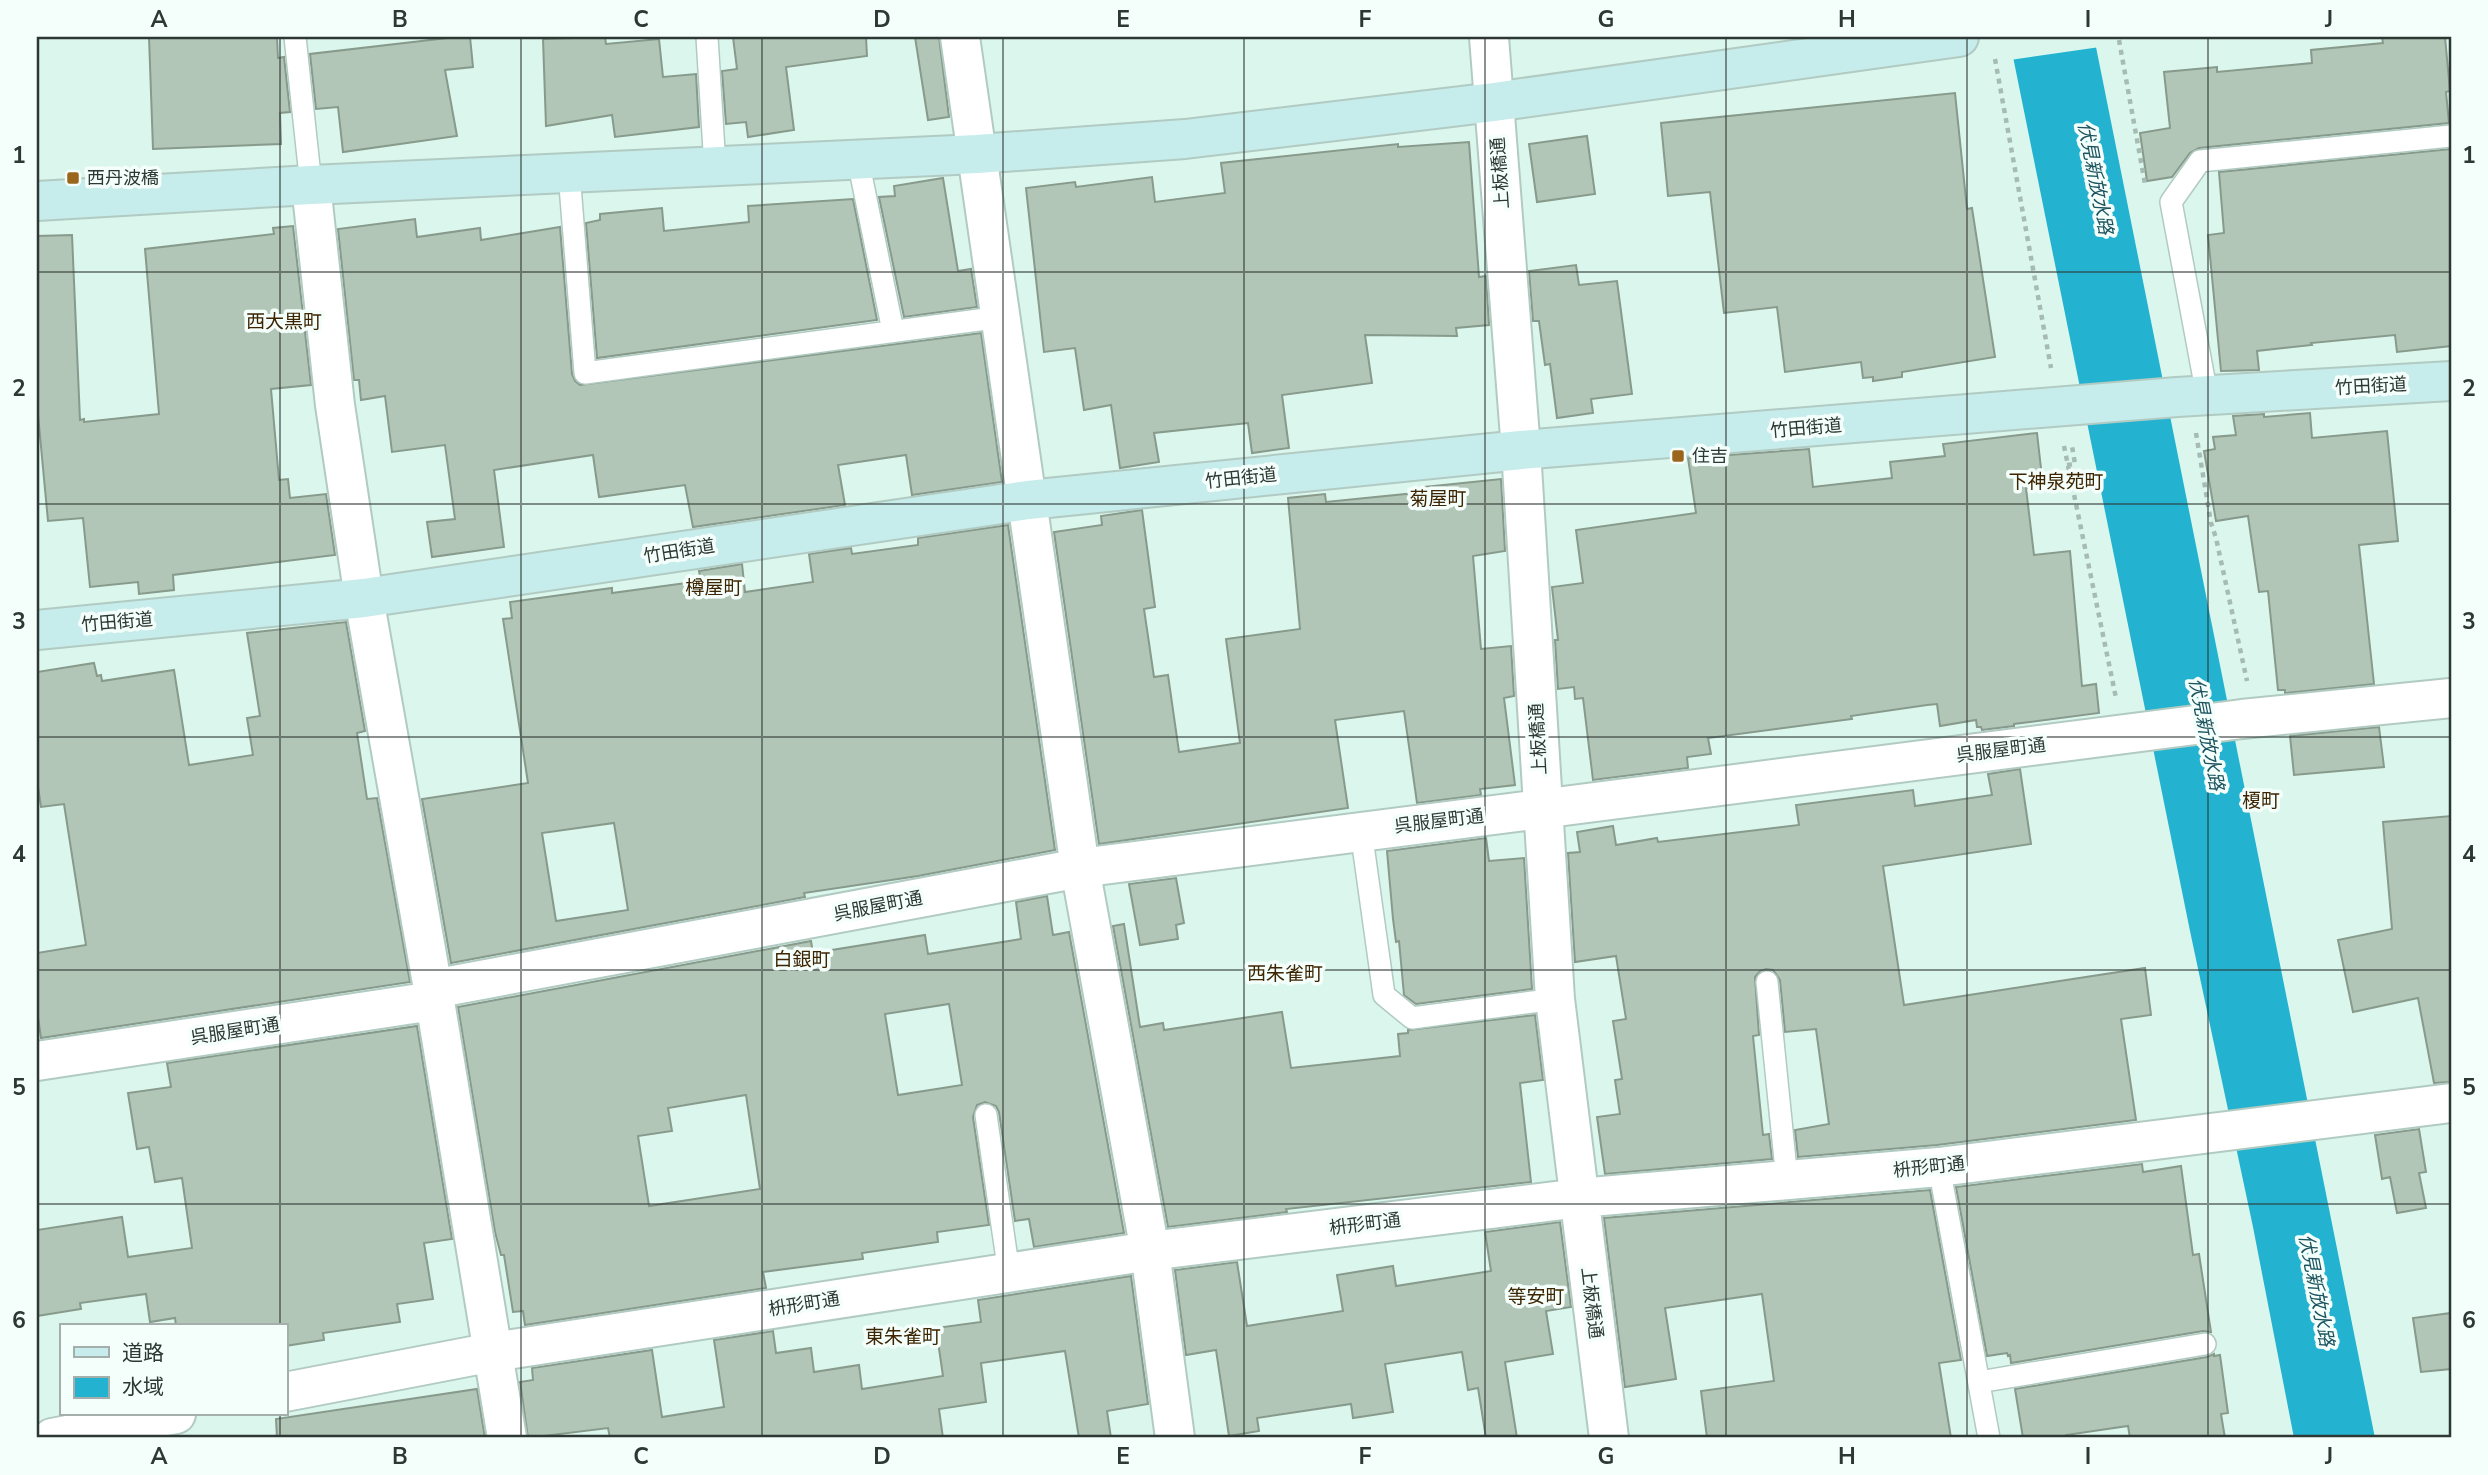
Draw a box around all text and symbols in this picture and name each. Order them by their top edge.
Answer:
text: A [150,4,168,35]
text: B [392,4,408,35]
text: C [633,4,649,35]
text: D [873,4,891,35]
text: E [1116,4,1130,35]
text: F [1359,4,1372,35]
text: G [1598,4,1614,35]
text: H [1838,4,1856,35]
text: I [2085,4,2091,35]
text: J [2324,4,2333,35]
water label: 伏見新放水路 [2071,120,2119,239]
street label: 上板橋通 [1486,136,1514,210]
text: 1 [12,140,26,171]
text: 1 [2462,140,2476,171]
place label: 西丹波橋 [87,166,159,190]
marker: 西丹波橋 [65,170,81,186]
district label: 西大黒町 [246,309,322,335]
street label: 竹田街道 [2334,372,2408,400]
text: 2 [12,373,26,404]
text: 2 [2462,373,2476,404]
street label: 竹田街道 [1769,413,1843,443]
place label: 住吉 [1692,444,1728,468]
marker: 住吉 [1670,448,1686,464]
street label: 竹田街道 [1204,462,1278,494]
district label: 下神泉苑町 [2008,469,2104,495]
district label: 菊屋町 [1409,486,1467,512]
street label: 竹田街道 [642,534,716,568]
district label: 樽屋町 [685,575,743,601]
text: 3 [12,606,26,637]
text: 3 [2462,606,2476,637]
street label: 竹田街道 [80,607,154,637]
water label: 伏見新放水路 [2182,676,2230,795]
street label: 上板橋通 [1524,702,1552,776]
street label: 呉服屋町通 [1955,733,2047,767]
district label: 榎町 [2242,788,2280,814]
street label: 呉服屋町通 [1393,804,1485,838]
text: 4 [12,839,26,870]
text: 4 [2462,839,2476,870]
street label: 呉服屋町通 [832,886,924,926]
district label: 白銀町 [773,947,831,973]
district label: 西朱雀町 [1247,961,1323,987]
street label: 呉服屋町通 [189,1012,281,1050]
text: 5 [12,1072,26,1103]
text: 5 [2462,1072,2476,1103]
street label: 枡形町通 [1892,1151,1966,1183]
street label: 枡形町通 [1328,1208,1402,1240]
water label: 伏見新放水路 [2292,1232,2340,1351]
street label: 上板橋通 [1576,1266,1608,1340]
district label: 等安町 [1507,1284,1565,1310]
street label: 枡形町通 [767,1287,841,1321]
text: 6 [12,1305,26,1336]
text: 6 [2462,1305,2476,1336]
legend [60,1324,287,1416]
district label: 東朱雀町 [865,1324,941,1350]
text: 道路 [122,1339,164,1367]
text: 水域 [122,1373,164,1401]
text: A [150,1441,168,1472]
text: B [392,1441,408,1472]
text: C [633,1441,649,1472]
text: D [873,1441,891,1472]
text: E [1116,1441,1130,1472]
text: F [1359,1441,1372,1472]
text: G [1598,1441,1614,1472]
text: H [1838,1441,1856,1472]
text: I [2085,1441,2091,1472]
text: J [2324,1441,2333,1472]

